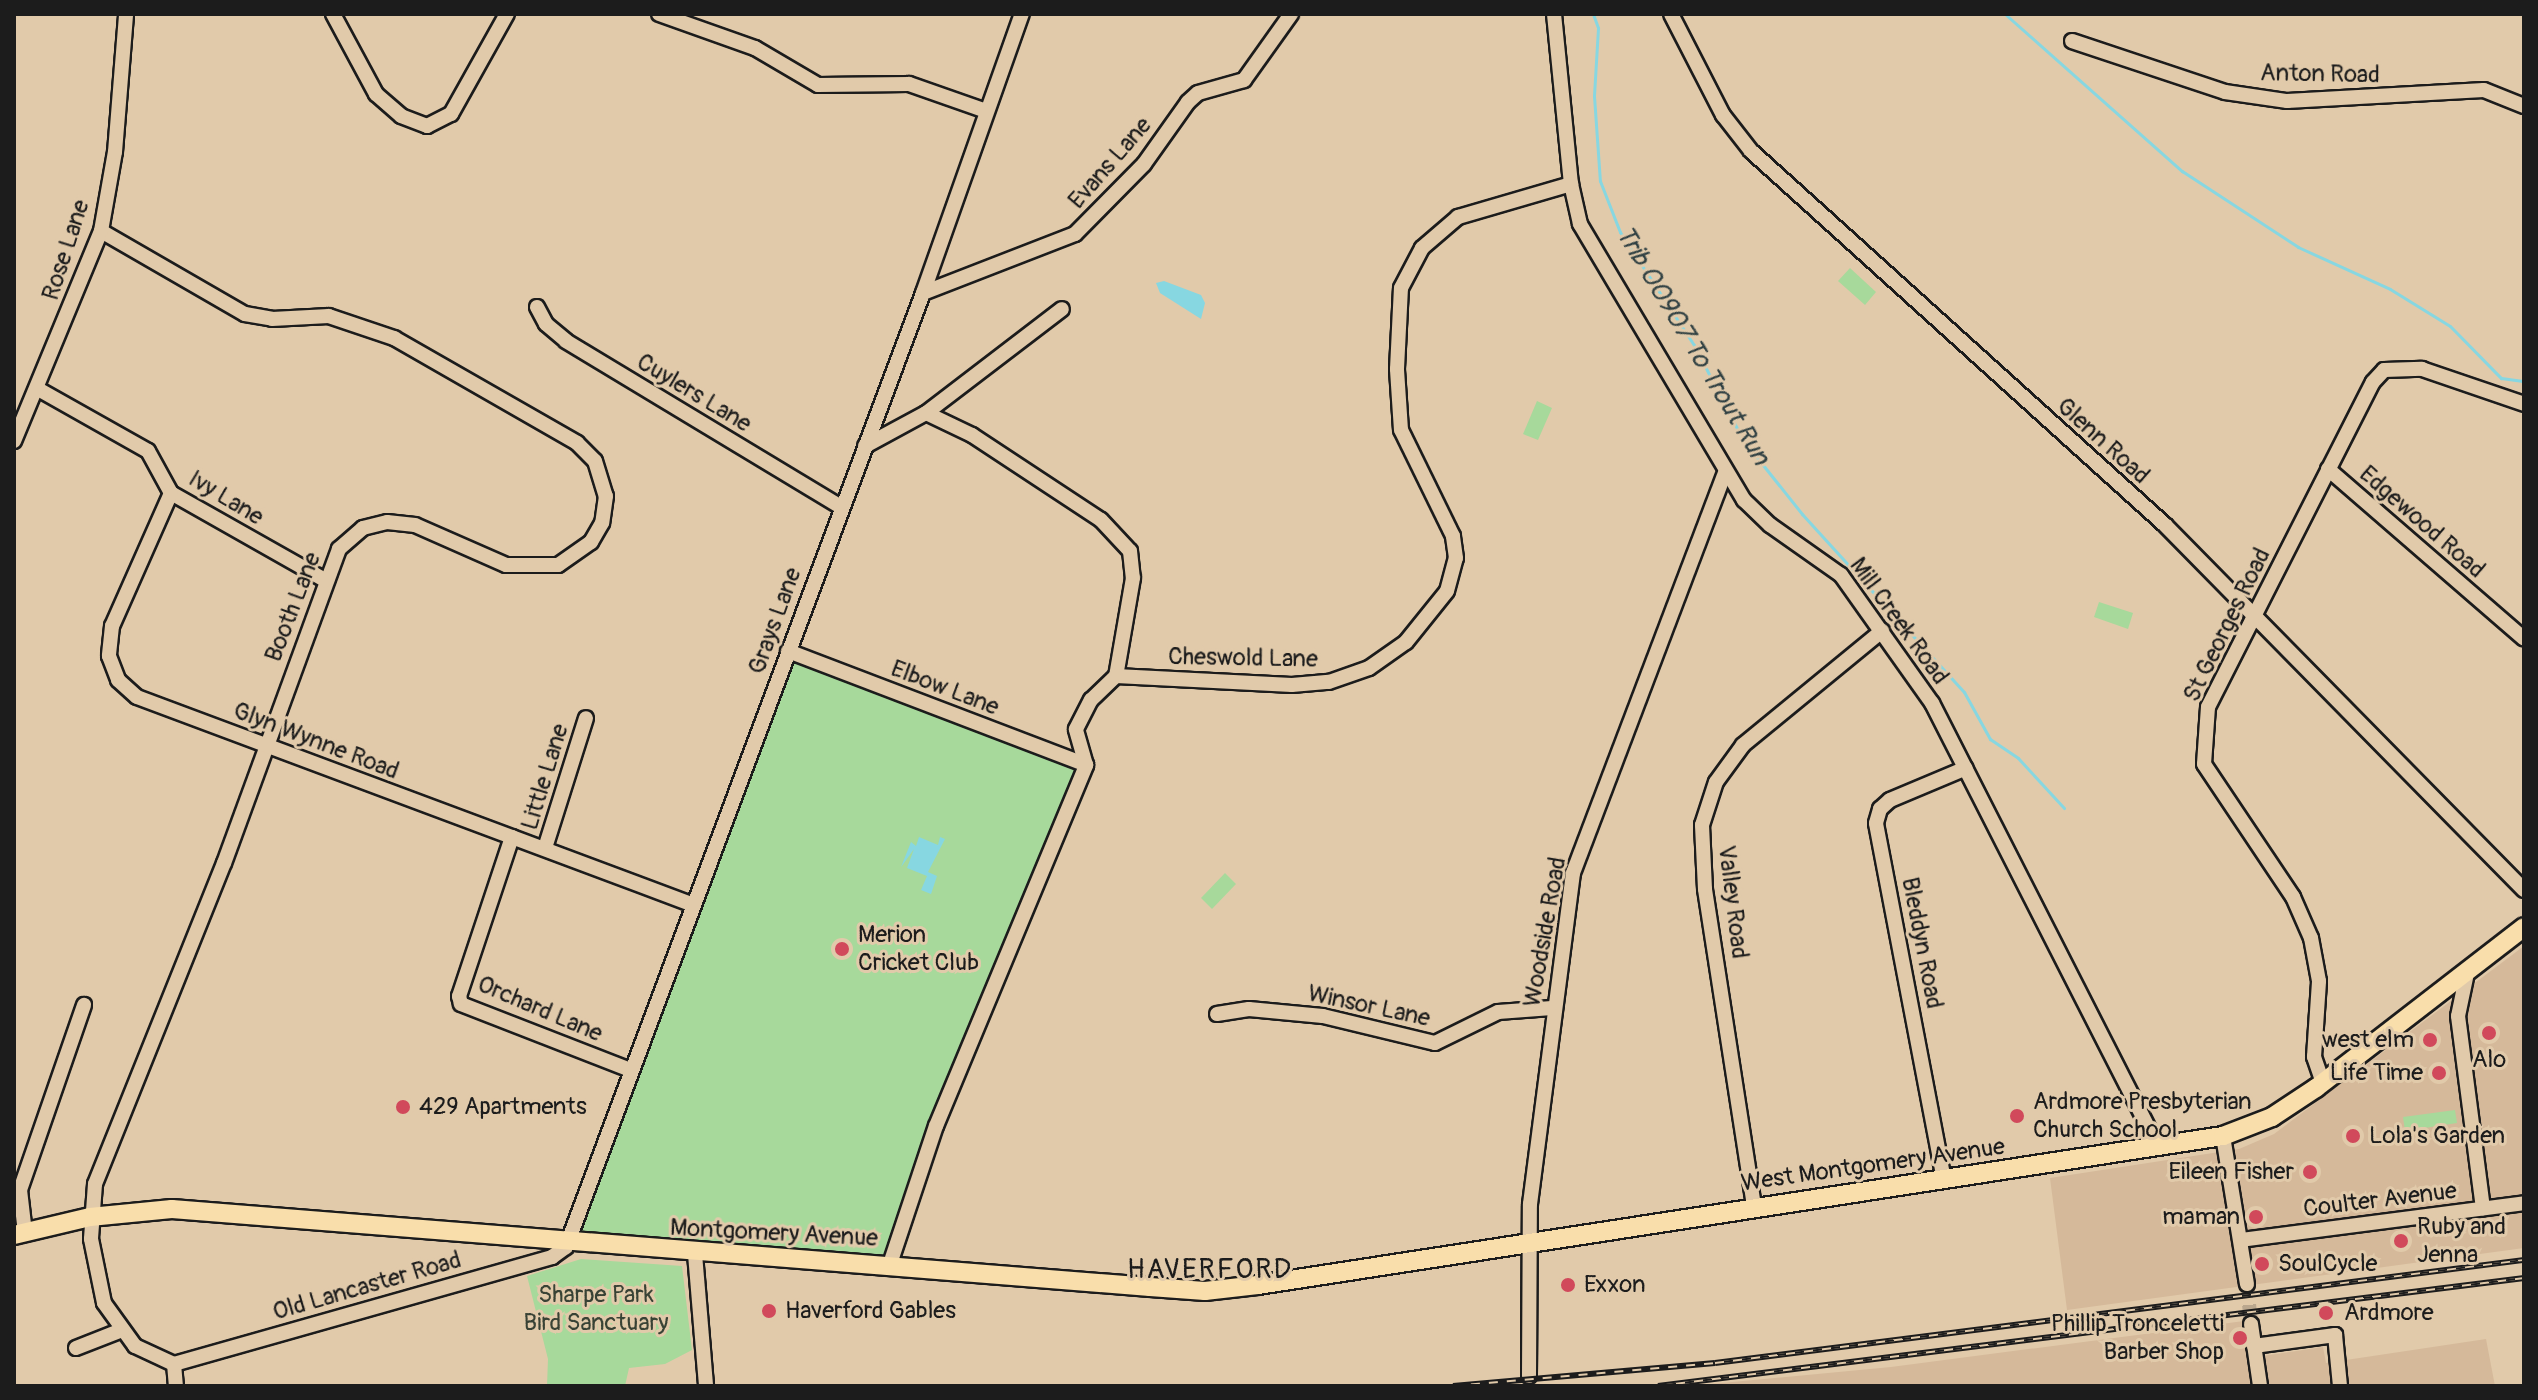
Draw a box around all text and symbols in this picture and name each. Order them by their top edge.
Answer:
street label: Anton Road [2260,59,2380,89]
street label: Evans Lane [1062,111,1158,215]
street label: Rose Lane [36,196,96,304]
water label: Trib 00907 To Trout Run [1608,221,1776,471]
street label: Cuylers Lane [631,348,757,438]
street label: Glenn Road [2051,392,2155,490]
street label: Edgewood Road [2353,460,2491,584]
street label: Ivy Lane [183,464,269,532]
street label: St Georges Road [2177,543,2277,707]
street label: Booth Lane [259,548,327,666]
street label: Mill Creek Road [1843,552,1955,690]
street label: Grays Lane [742,564,808,678]
street label: Cheswold Lane [1168,642,1318,674]
street label: Elbow Lane [887,654,1003,722]
street label: Glyn Wynne Road [229,696,403,786]
street label: Little Lane [515,721,575,833]
street label: Valley Road [1712,844,1754,960]
street label: Woodside Road [1518,855,1572,1009]
street label: Bleddyn Road [1895,875,1949,1011]
place label: Merion Cricket Club [858,921,979,977]
marker: Merion Cricket Club [833,940,851,958]
street label: Orchard Lane [473,970,607,1048]
street label: Winsor Lane [1305,979,1433,1033]
marker: Alo [2480,1024,2498,1042]
place label: west elm [2322,1026,2414,1054]
marker: west elm [2421,1031,2439,1049]
place label: Alo [2472,1046,2506,1074]
place label: Life Time [2330,1059,2423,1087]
marker: Life Time [2430,1064,2448,1082]
place label: Ardmore Presbyterian Church School [2033,1088,2252,1144]
place label: 429 Apartments [419,1093,587,1121]
marker: 429 Apartments [394,1098,412,1116]
marker: Ardmore Presbyterian Church School [2008,1107,2026,1125]
place label: Lola's Garden [2369,1122,2505,1150]
marker: Lola's Garden [2344,1127,2362,1145]
street label: West Montgomery Avenue [1739,1132,2007,1198]
place label: Eileen Fisher [2168,1158,2294,1186]
marker: Eileen Fisher [2301,1163,2319,1181]
street label: Coulter Avenue [2302,1176,2458,1224]
place label: maman [2162,1203,2240,1231]
marker: maman [2247,1208,2265,1226]
street label: Montgomery Avenue [669,1213,879,1253]
place label: Ruby and Jenna [2417,1213,2506,1269]
marker: Ruby and Jenna [2392,1232,2410,1250]
street label: Old Lancaster Road [270,1245,464,1327]
place label: SoulCycle [2278,1250,2377,1278]
district label: HAVERFORD [1127,1253,1293,1287]
marker: SoulCycle [2253,1255,2271,1273]
place label: Exxon [1584,1271,1646,1299]
marker: Exxon [1559,1276,1577,1294]
park label: Sharpe Park Bird Sanctuary [524,1281,668,1337]
place label: Haverford Gables [785,1297,956,1325]
place label: Ardmore [2344,1299,2434,1327]
marker: Haverford Gables [760,1302,778,1320]
marker: Ardmore [2315,1302,2337,1324]
place label: Phillip Tronceletti Barber Shop [2051,1310,2224,1366]
marker: Phillip Tronceletti Barber Shop [2231,1329,2249,1347]

